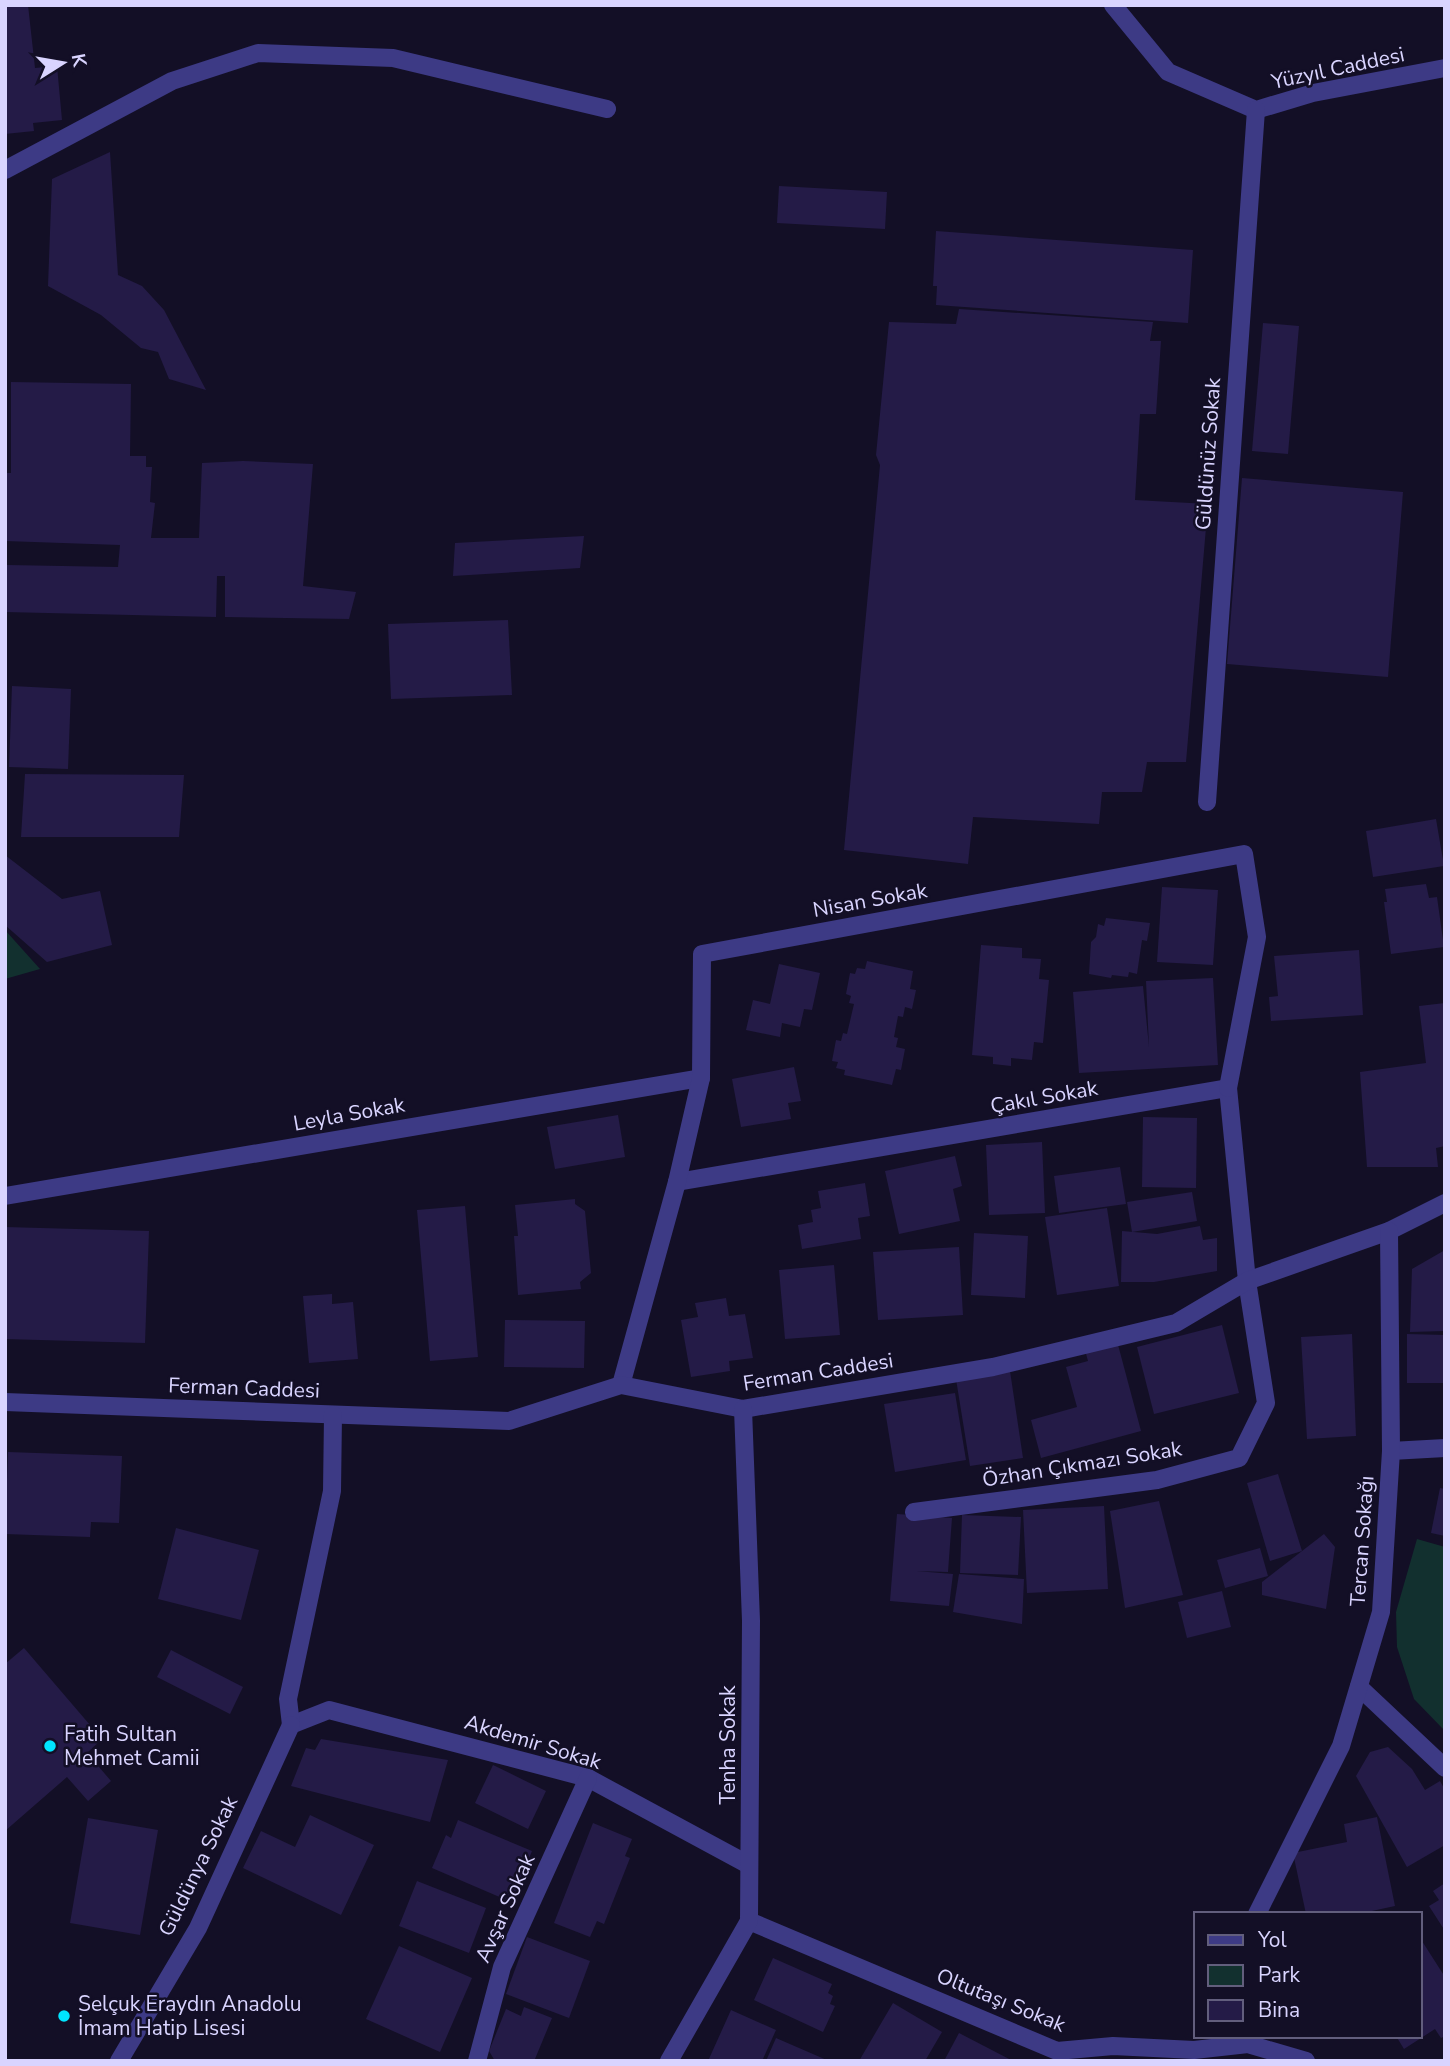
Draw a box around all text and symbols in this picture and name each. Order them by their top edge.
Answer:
north arrow [28,28,98,98]
street label: Yüzyıl Caddesi [1268,40,1407,96]
text: K [65,51,93,70]
street label: Güldünüz Sokak [1189,376,1227,531]
street label: Nisan Sokak [811,876,930,924]
street label: Çakıl Sokak [988,1074,1100,1120]
street label: Leyla Sokak [291,1090,407,1138]
street label: Ferman Caddesi [741,1346,895,1398]
street label: Ferman Caddesi [168,1371,320,1405]
street label: Özhan Çıkmazı Sokak [980,1434,1184,1494]
street label: Tercan Sokağı [1343,1475,1381,1607]
street label: Tenha Sokak [714,1685,742,1805]
street label: Akdemir Sokak [461,1708,605,1776]
place label: Fatih Sultan Mehmet Camii [64,1720,200,1772]
marker: Fatih Sultan Mehmet Camii [42,1738,58,1754]
street label: Güldünya Sokak [152,1791,244,1941]
street label: Avşar Sokak [469,1849,542,1967]
legend [1194,1912,1422,2038]
text: Yol [1257,1926,1288,1954]
street label: Oltutaşı Sokak [932,1961,1070,2039]
text: Park [1258,1961,1300,1989]
place label: Selçuk Eraydın Anadolu İmam Hatip Lisesi [78,1990,302,2042]
text: Bina [1258,1996,1300,2024]
marker: Selçuk Eraydın Anadolu İmam Hatip Lisesi [56,2008,72,2024]

